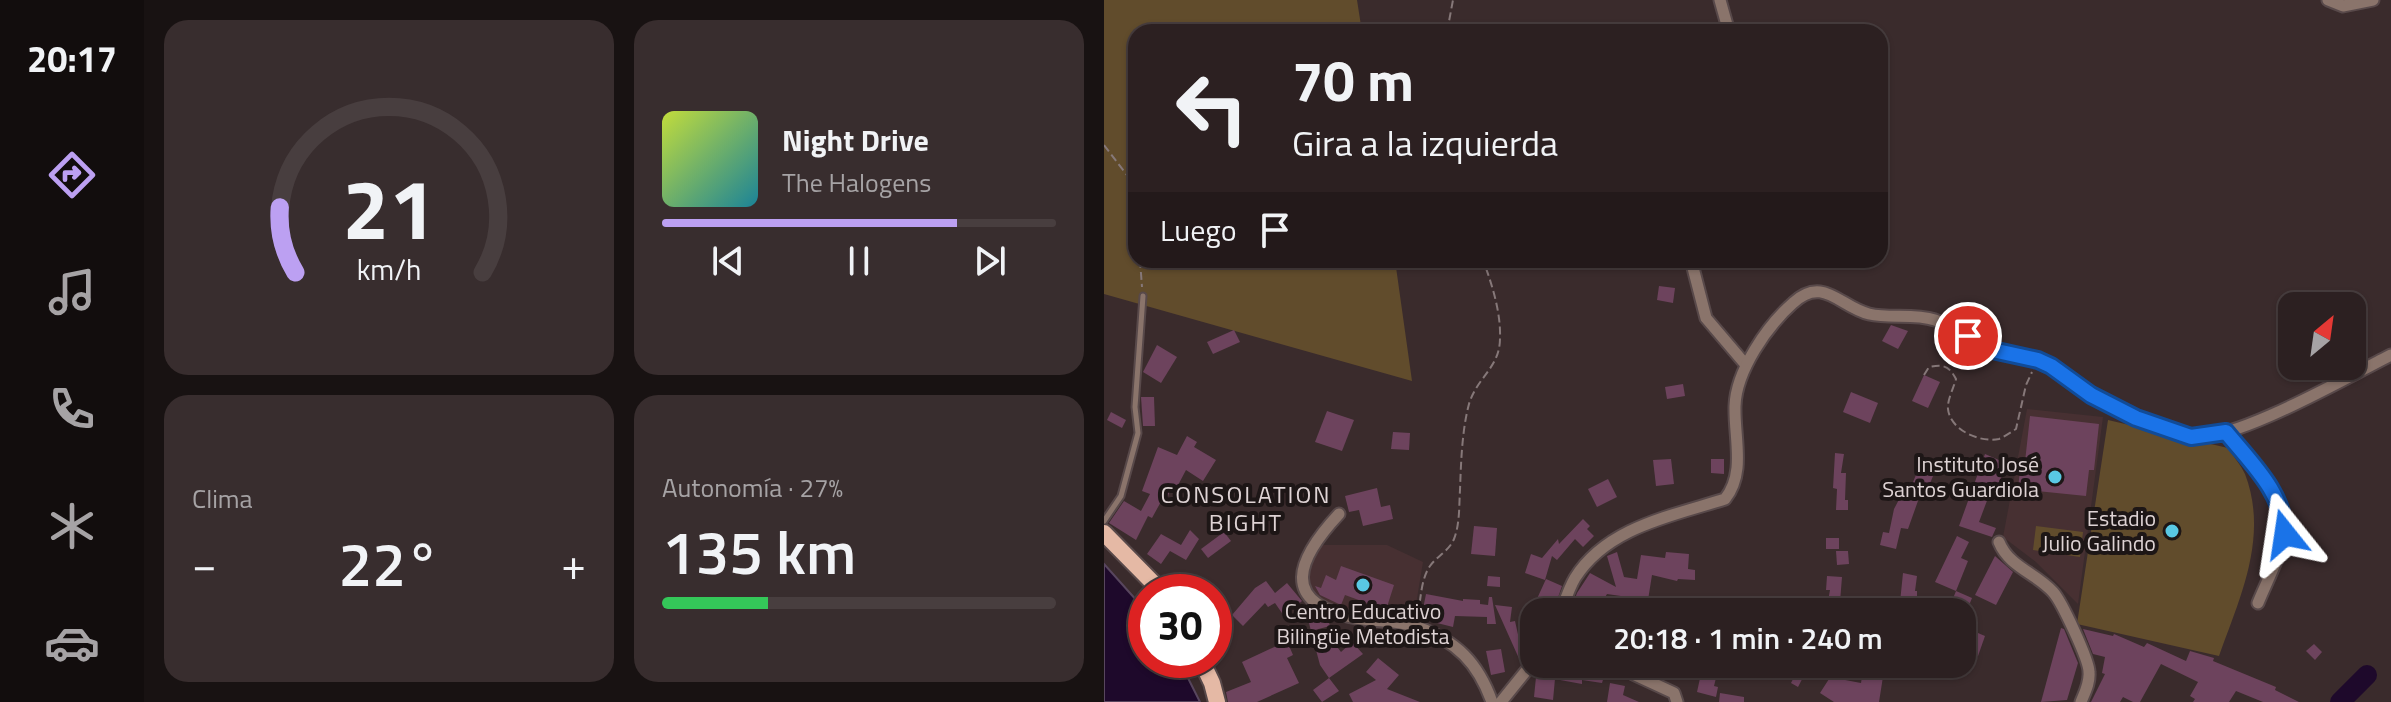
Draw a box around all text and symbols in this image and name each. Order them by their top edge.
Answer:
text: 20:17 [27,31,117,86]
text: 70 m [1292,38,1414,123]
icon: left [1160,56,1264,160]
text: Gira a la izquierda [1292,115,1558,170]
text: Night Drive [782,117,929,163]
text: 21 [342,145,436,271]
icon: directions [44,147,100,203]
text: The Halogens [782,163,931,202]
text: Luego [1160,207,1237,253]
icon: arrive [1253,208,1297,252]
icon: previous [706,239,750,283]
icon: pause [837,239,881,283]
icon: next [968,239,1012,283]
text: km/h [357,248,421,291]
icon: music [44,264,100,320]
north arrow [2278,292,2366,380]
map controls [2278,292,2366,380]
pin [1934,302,2002,370]
icon: arrive [1946,314,1990,358]
icon: phone [44,381,100,437]
place label: Instituto José Santos Guardiola [1882,447,2039,506]
text: Autonomía · 27% [662,468,843,507]
marker: Instituto José Santos Guardiola [2046,468,2064,486]
district label: CONSOLATION BIGHT [1161,476,1331,540]
text: Clima [192,479,253,518]
position arrow [2243,492,2327,576]
icon: climate [44,498,100,554]
place label: Estadio Julio Galindo [2042,501,2156,560]
text: 135 km [662,506,856,597]
text: 22° [339,518,439,609]
marker: Estadio Julio Galindo [2163,522,2181,540]
text: − [192,530,217,597]
text: + [561,530,586,597]
speed limit sign: 30 [1128,574,1232,678]
marker: Centro Educativo Bilingüe Metodista [1354,576,1372,594]
place label: Centro Educativo Bilingüe Metodista [1276,594,1450,653]
icon: car [44,615,100,671]
text: 20:18 · 1 min · 240 m [1613,615,1883,661]

